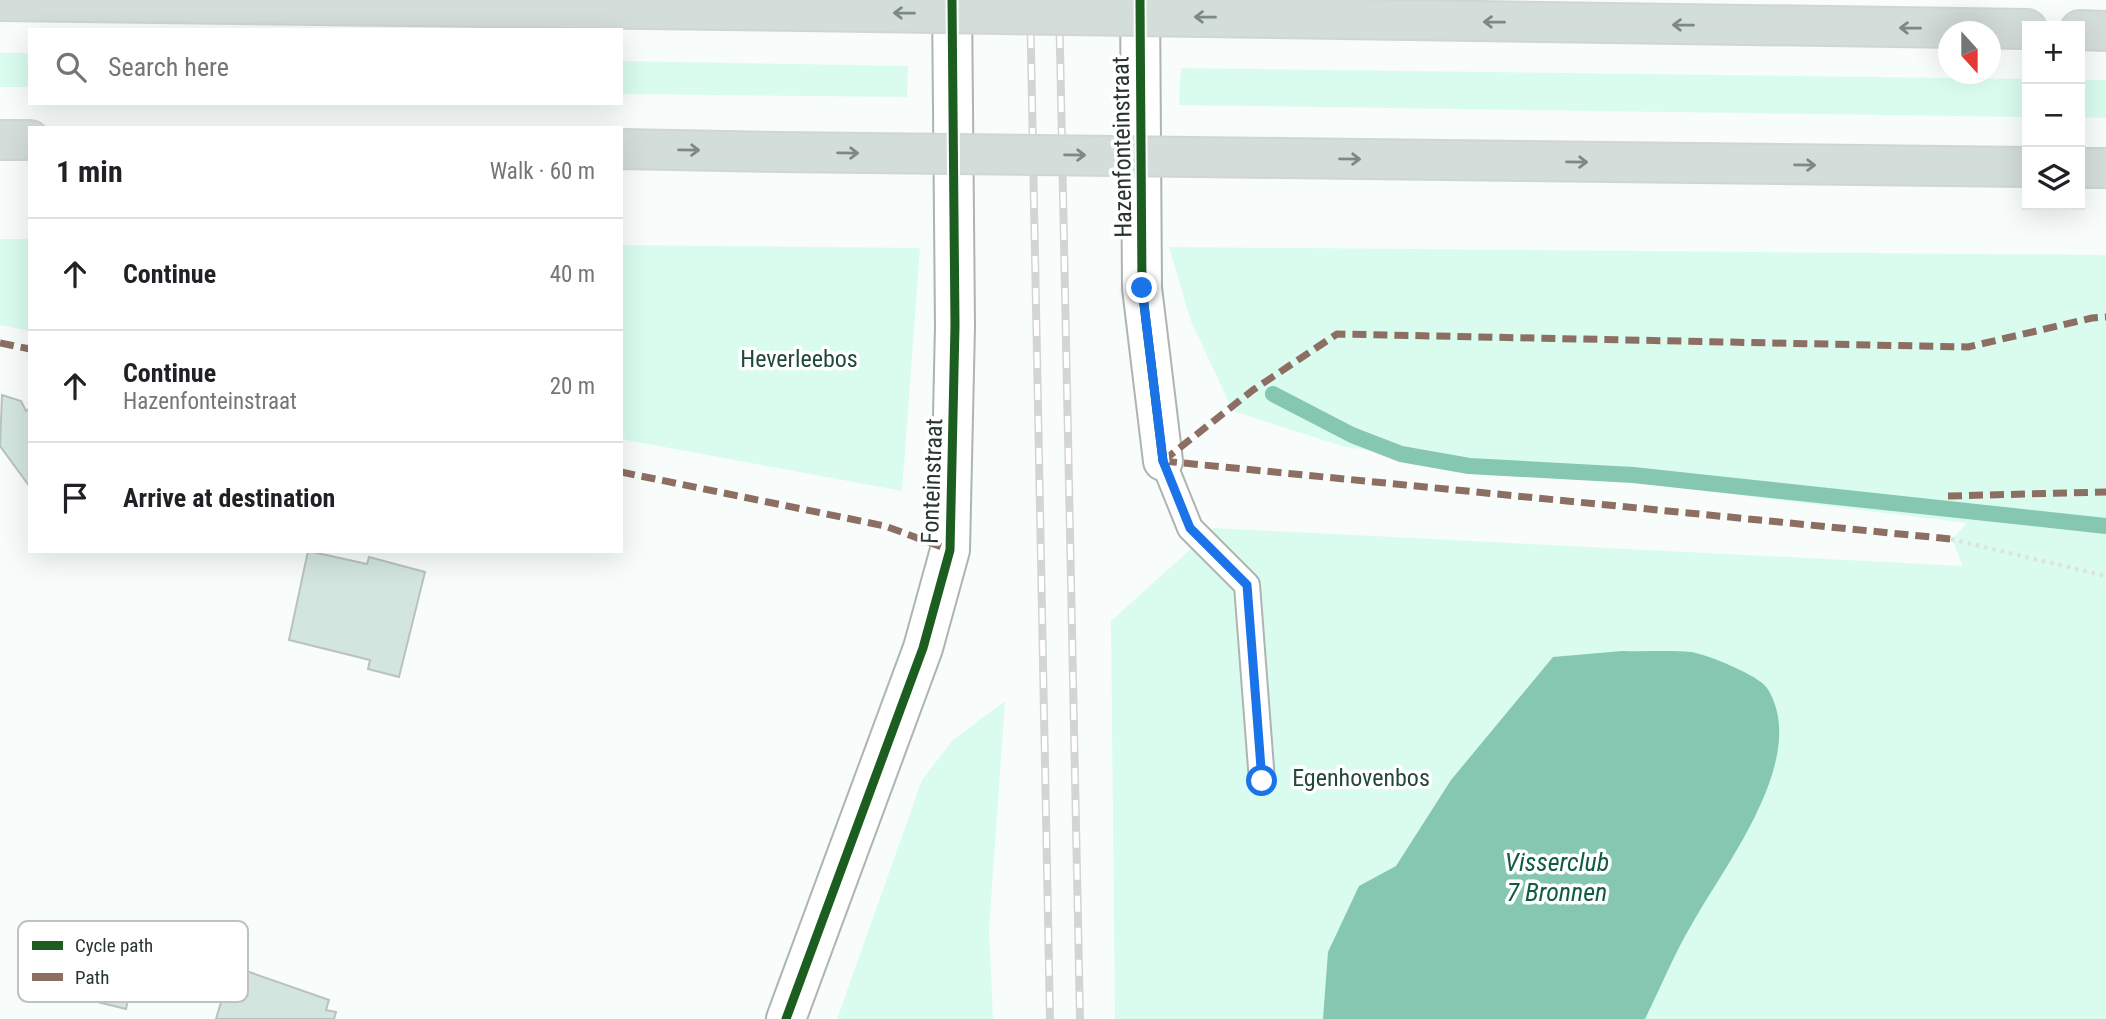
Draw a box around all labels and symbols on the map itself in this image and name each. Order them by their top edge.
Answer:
one-way arrow [893,6,916,20]
one-way arrow [1194,10,1217,24]
one-way arrow [1483,15,1506,28]
one-way arrow [1671,18,1694,31]
one-way arrow [1899,21,1922,35]
north arrow [1938,21,2001,84]
street label: Hazenfonteinstraat [1106,56,1138,238]
one-way arrow [678,144,701,157]
one-way arrow [836,146,859,159]
one-way arrow [1063,149,1086,162]
one-way arrow [1338,152,1361,166]
one-way arrow [1566,155,1589,169]
one-way arrow [1793,158,1816,172]
route end [1126,272,1157,303]
park label: Heverleebos [740,345,858,373]
street label: Fonteinstraat [916,418,948,544]
park label: Egenhovenbos [1292,764,1430,792]
route start [1246,765,1277,796]
water label: Visserclub 7 Bronnen [1505,847,1609,907]
legend [18,921,248,1002]
text: Cycle path [75,934,153,957]
text: Path [75,966,109,989]

